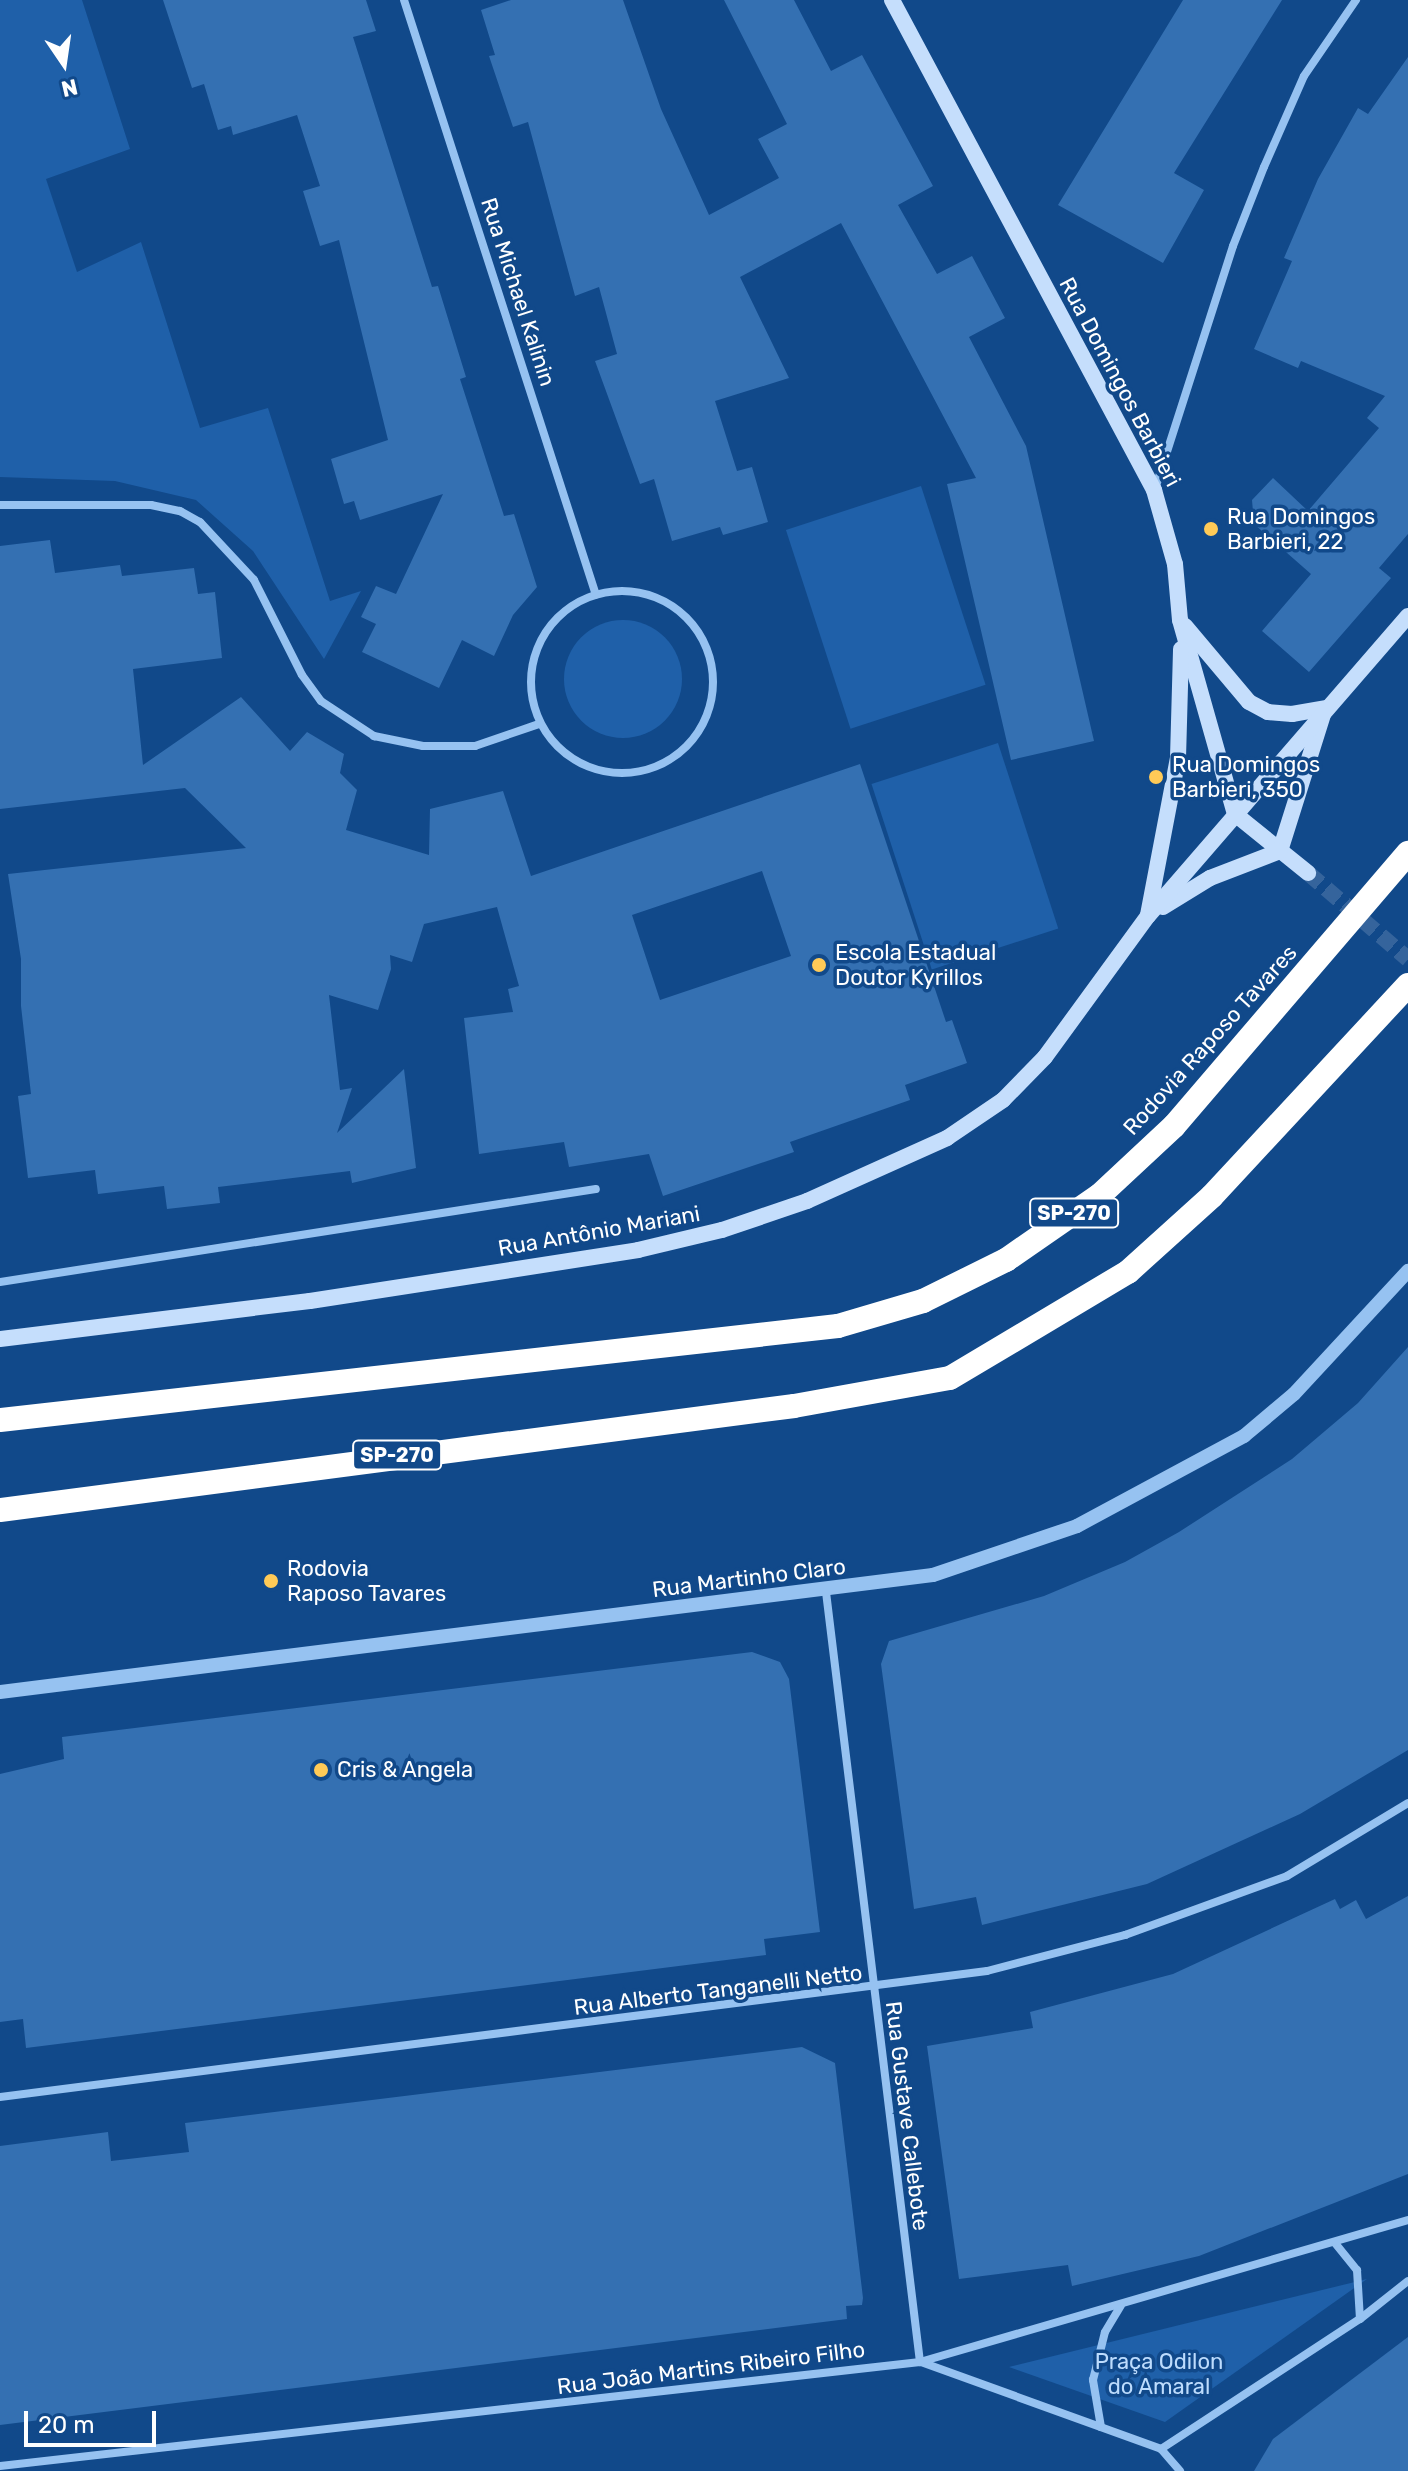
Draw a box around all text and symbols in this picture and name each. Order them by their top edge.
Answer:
north arrow [24,24,104,104]
text: N [59,73,80,103]
street label: Rua Michael Kalinin [475,194,561,390]
street label: Rua Domingos Barbieri [1054,273,1186,491]
place label: Rua Domingos Barbieri, 22 [1227,503,1375,554]
marker: Rua Domingos Barbieri, 22 [1202,520,1220,538]
place label: Rua Domingos Barbieri, 350 [1172,751,1320,802]
marker: Rua Domingos Barbieri, 350 [1147,768,1165,786]
place label: Escola Estadual Doutor Kyrillos [835,939,996,990]
street label: Rodovia Raposo Tavares [1118,939,1302,1141]
marker: Escola Estadual Doutor Kyrillos [810,956,828,974]
road number: SP-270 [1028,1197,1120,1229]
street label: Rua Antônio Mariani [496,1200,702,1262]
road number: SP-270 [351,1439,443,1471]
street label: Rua Martinho Claro [651,1553,847,1603]
place label: Rodovia Raposo Tavares [287,1555,447,1606]
marker: Rodovia Raposo Tavares [262,1572,280,1590]
place label: Cris & Angela [337,1757,474,1783]
marker: Cris & Angela [312,1761,330,1779]
street label: Rua Alberto Tanganelli Netto [572,1959,864,2021]
street label: Rua Gustave Callebote [880,2000,934,2232]
street label: Rua João Martins Ribeiro Filho [556,2336,866,2400]
park label: Praça Odilon do Amaral [1095,2348,1223,2400]
scale bar [28,2395,160,2445]
text: 20 m [38,2411,95,2439]

